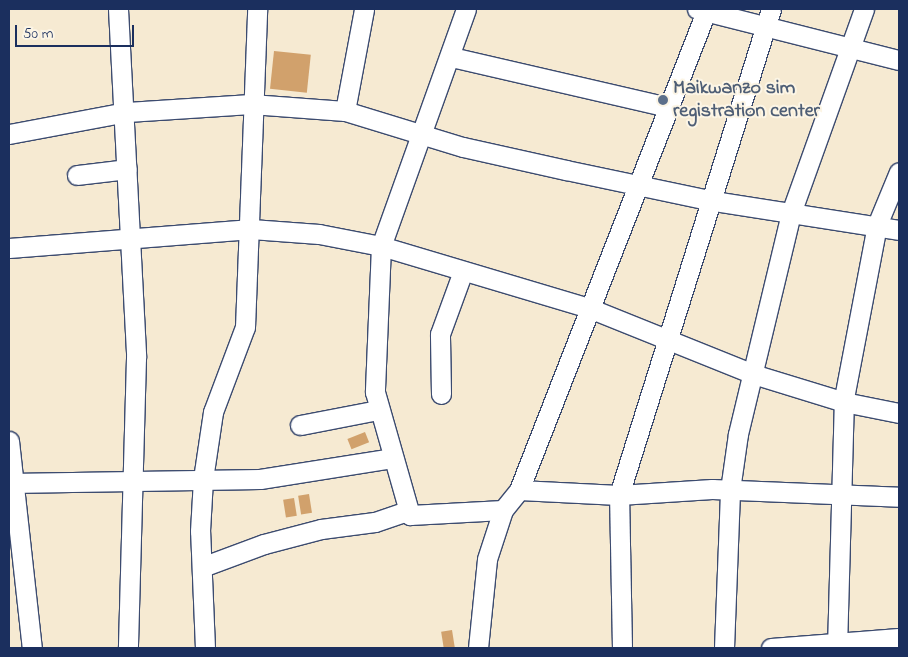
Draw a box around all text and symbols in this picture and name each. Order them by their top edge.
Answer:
scale bar [18,15,136,47]
text: 50 m [23,23,53,45]
place label: Maikwanzo sim registration center [673,76,820,123]
marker: Maikwanzo sim registration center [657,94,669,106]

